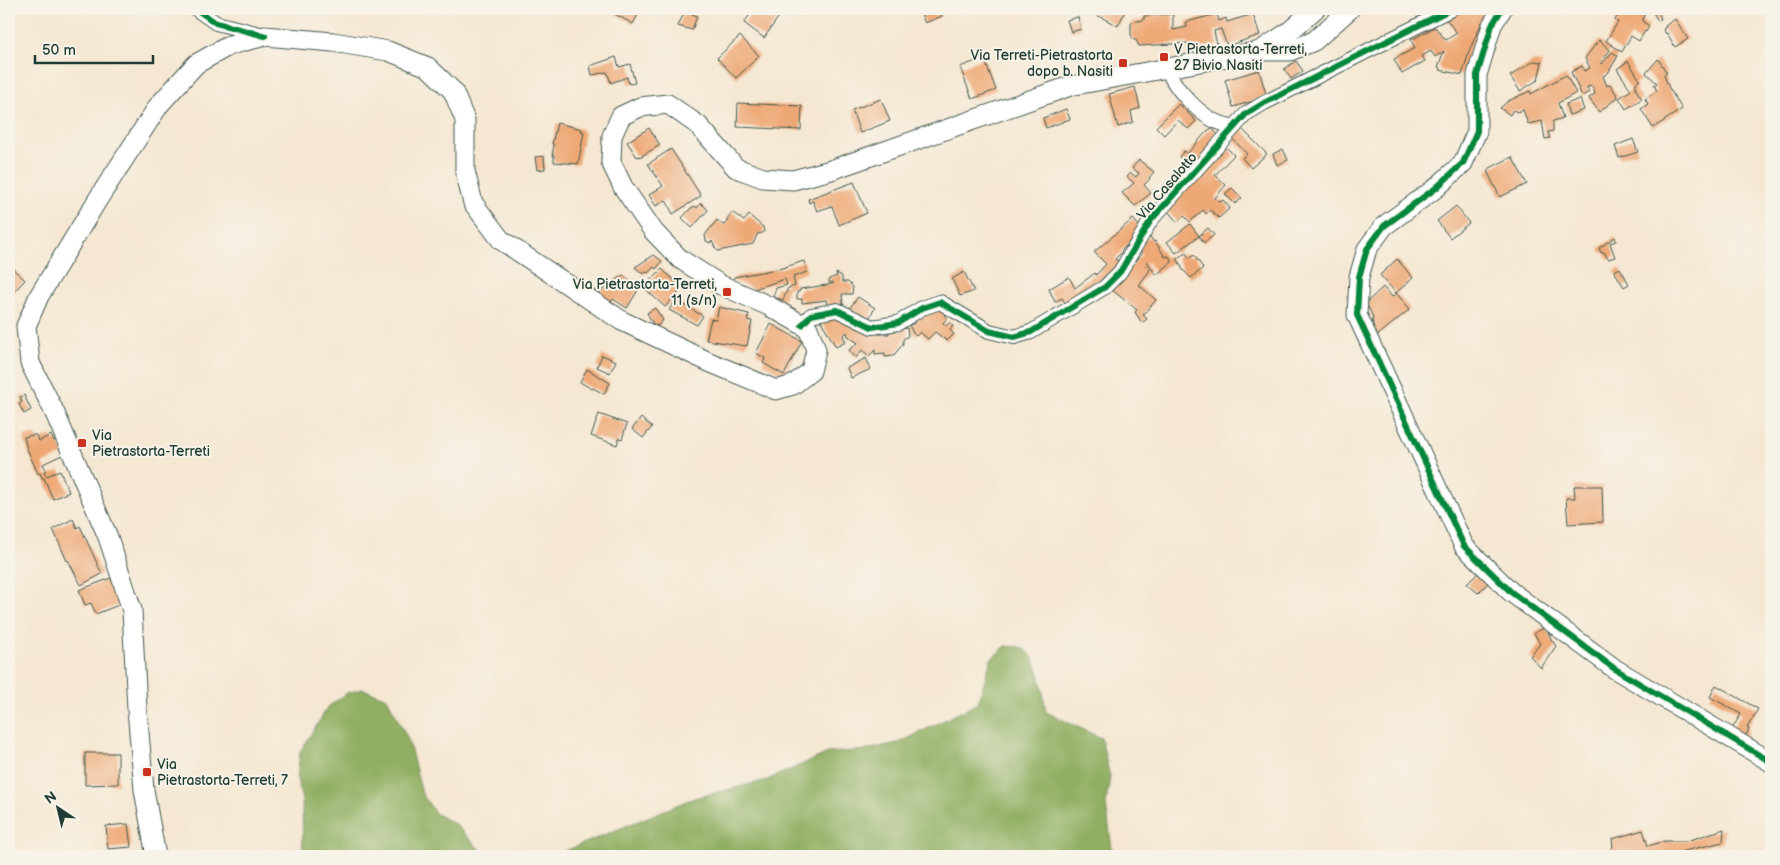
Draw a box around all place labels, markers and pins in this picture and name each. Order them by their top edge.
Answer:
place label: V Pietrastorta-Terreti, 27 Bivio Nasiti [1174,41,1307,74]
place label: Via Terreti-Pietrastorta dopo b. Nasiti [971,47,1113,80]
marker: V Pietrastorta-Terreti, 27 Bivio Nasiti [1158,51,1170,63]
marker: Via Terreti-Pietrastorta dopo b. Nasiti [1117,57,1129,69]
place label: Via Pietrastorta-Terreti, 11 (s/n) [573,276,717,309]
marker: Via Pietrastorta-Terreti, 11 (s/n) [721,286,733,298]
place label: Via Pietrastorta-Terreti [92,427,210,460]
marker: Via Pietrastorta-Terreti [76,437,88,449]
place label: Via Pietrastorta-Terreti, 7 [157,756,288,789]
marker: Via Pietrastorta-Terreti, 7 [141,766,153,778]

